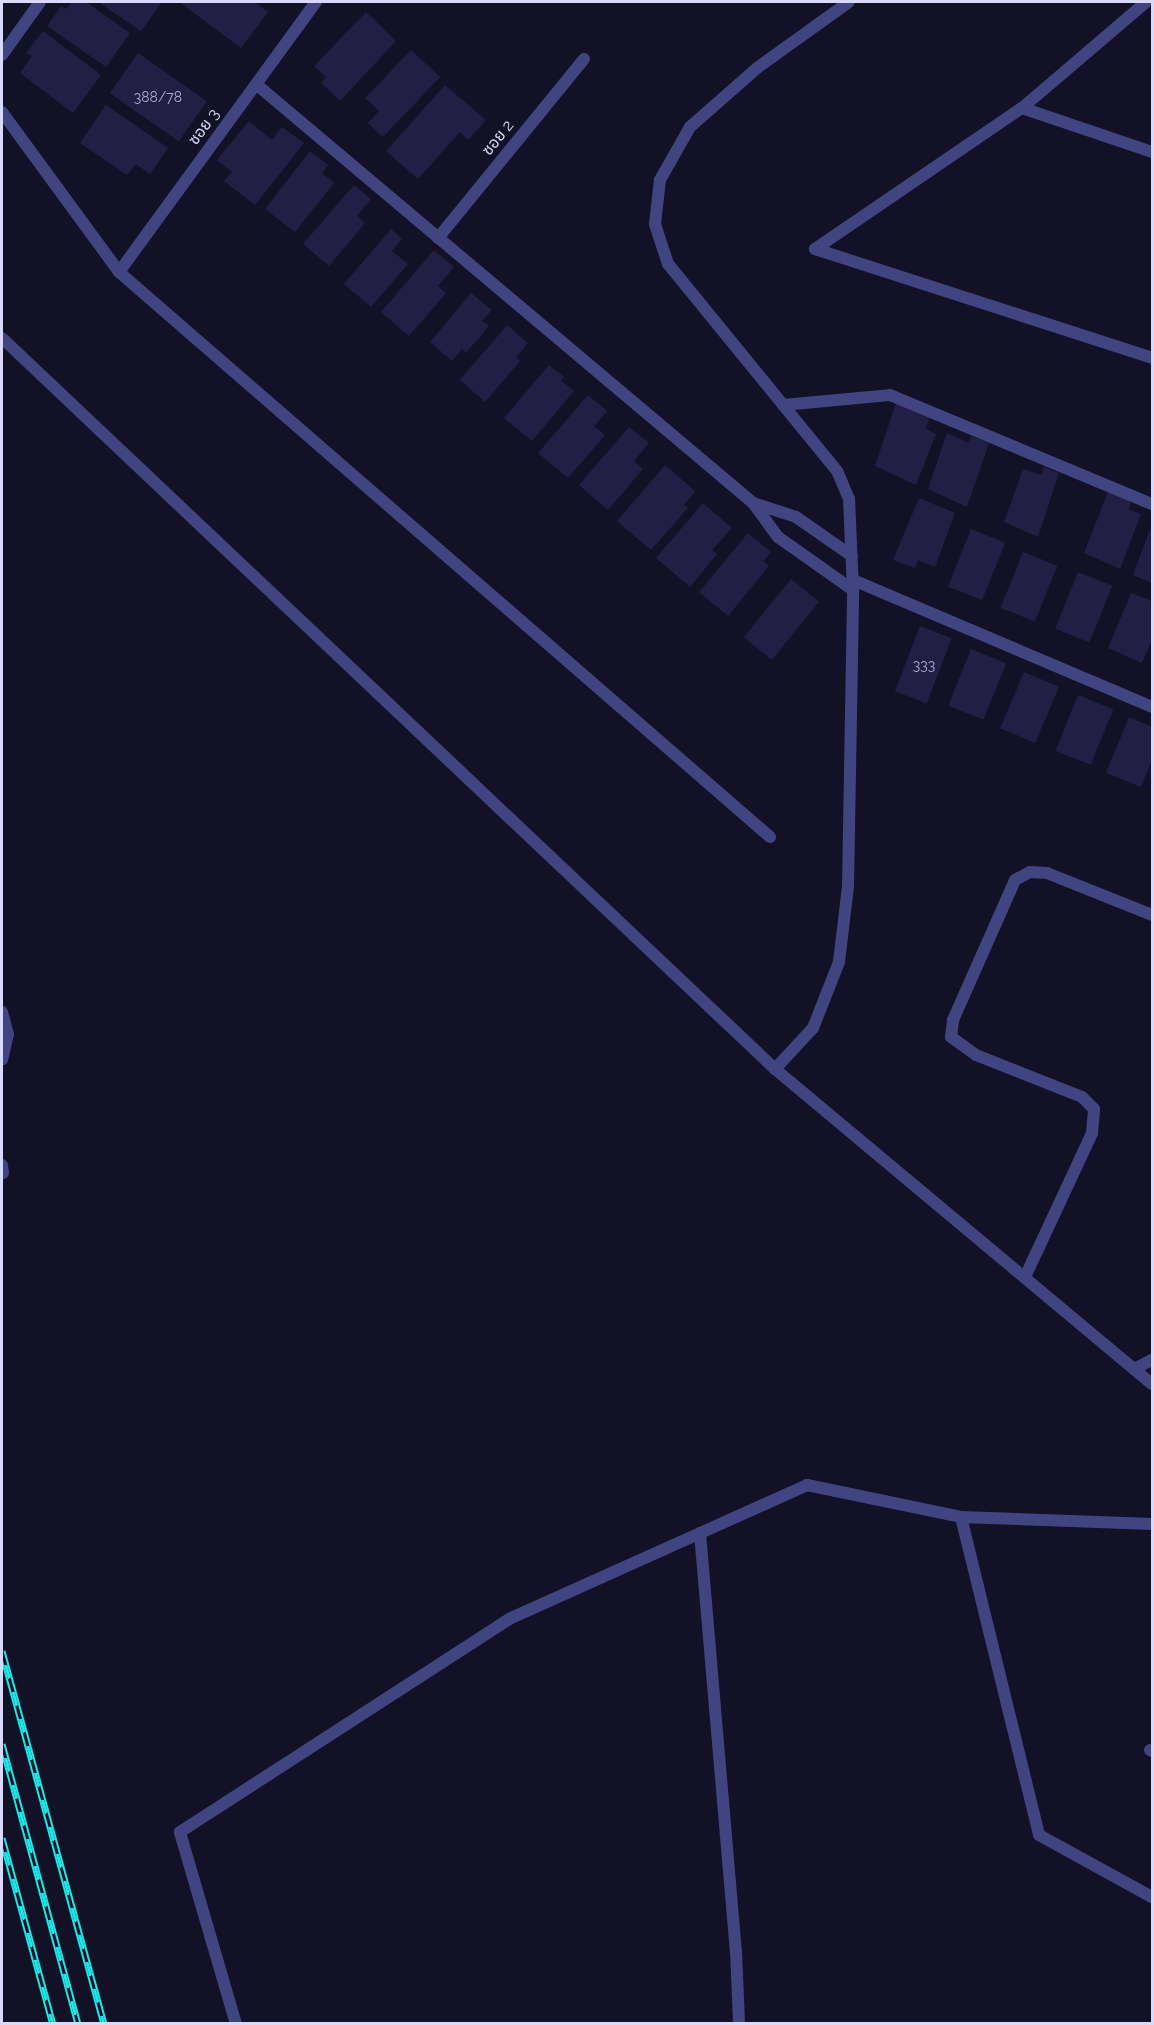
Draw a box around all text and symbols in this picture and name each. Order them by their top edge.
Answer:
house number: 388/78 [134,89,182,105]
street label: ซอย 3 [184,105,224,149]
street label: ซอย 2 [478,116,518,160]
house number: 333 [913,657,935,673]

